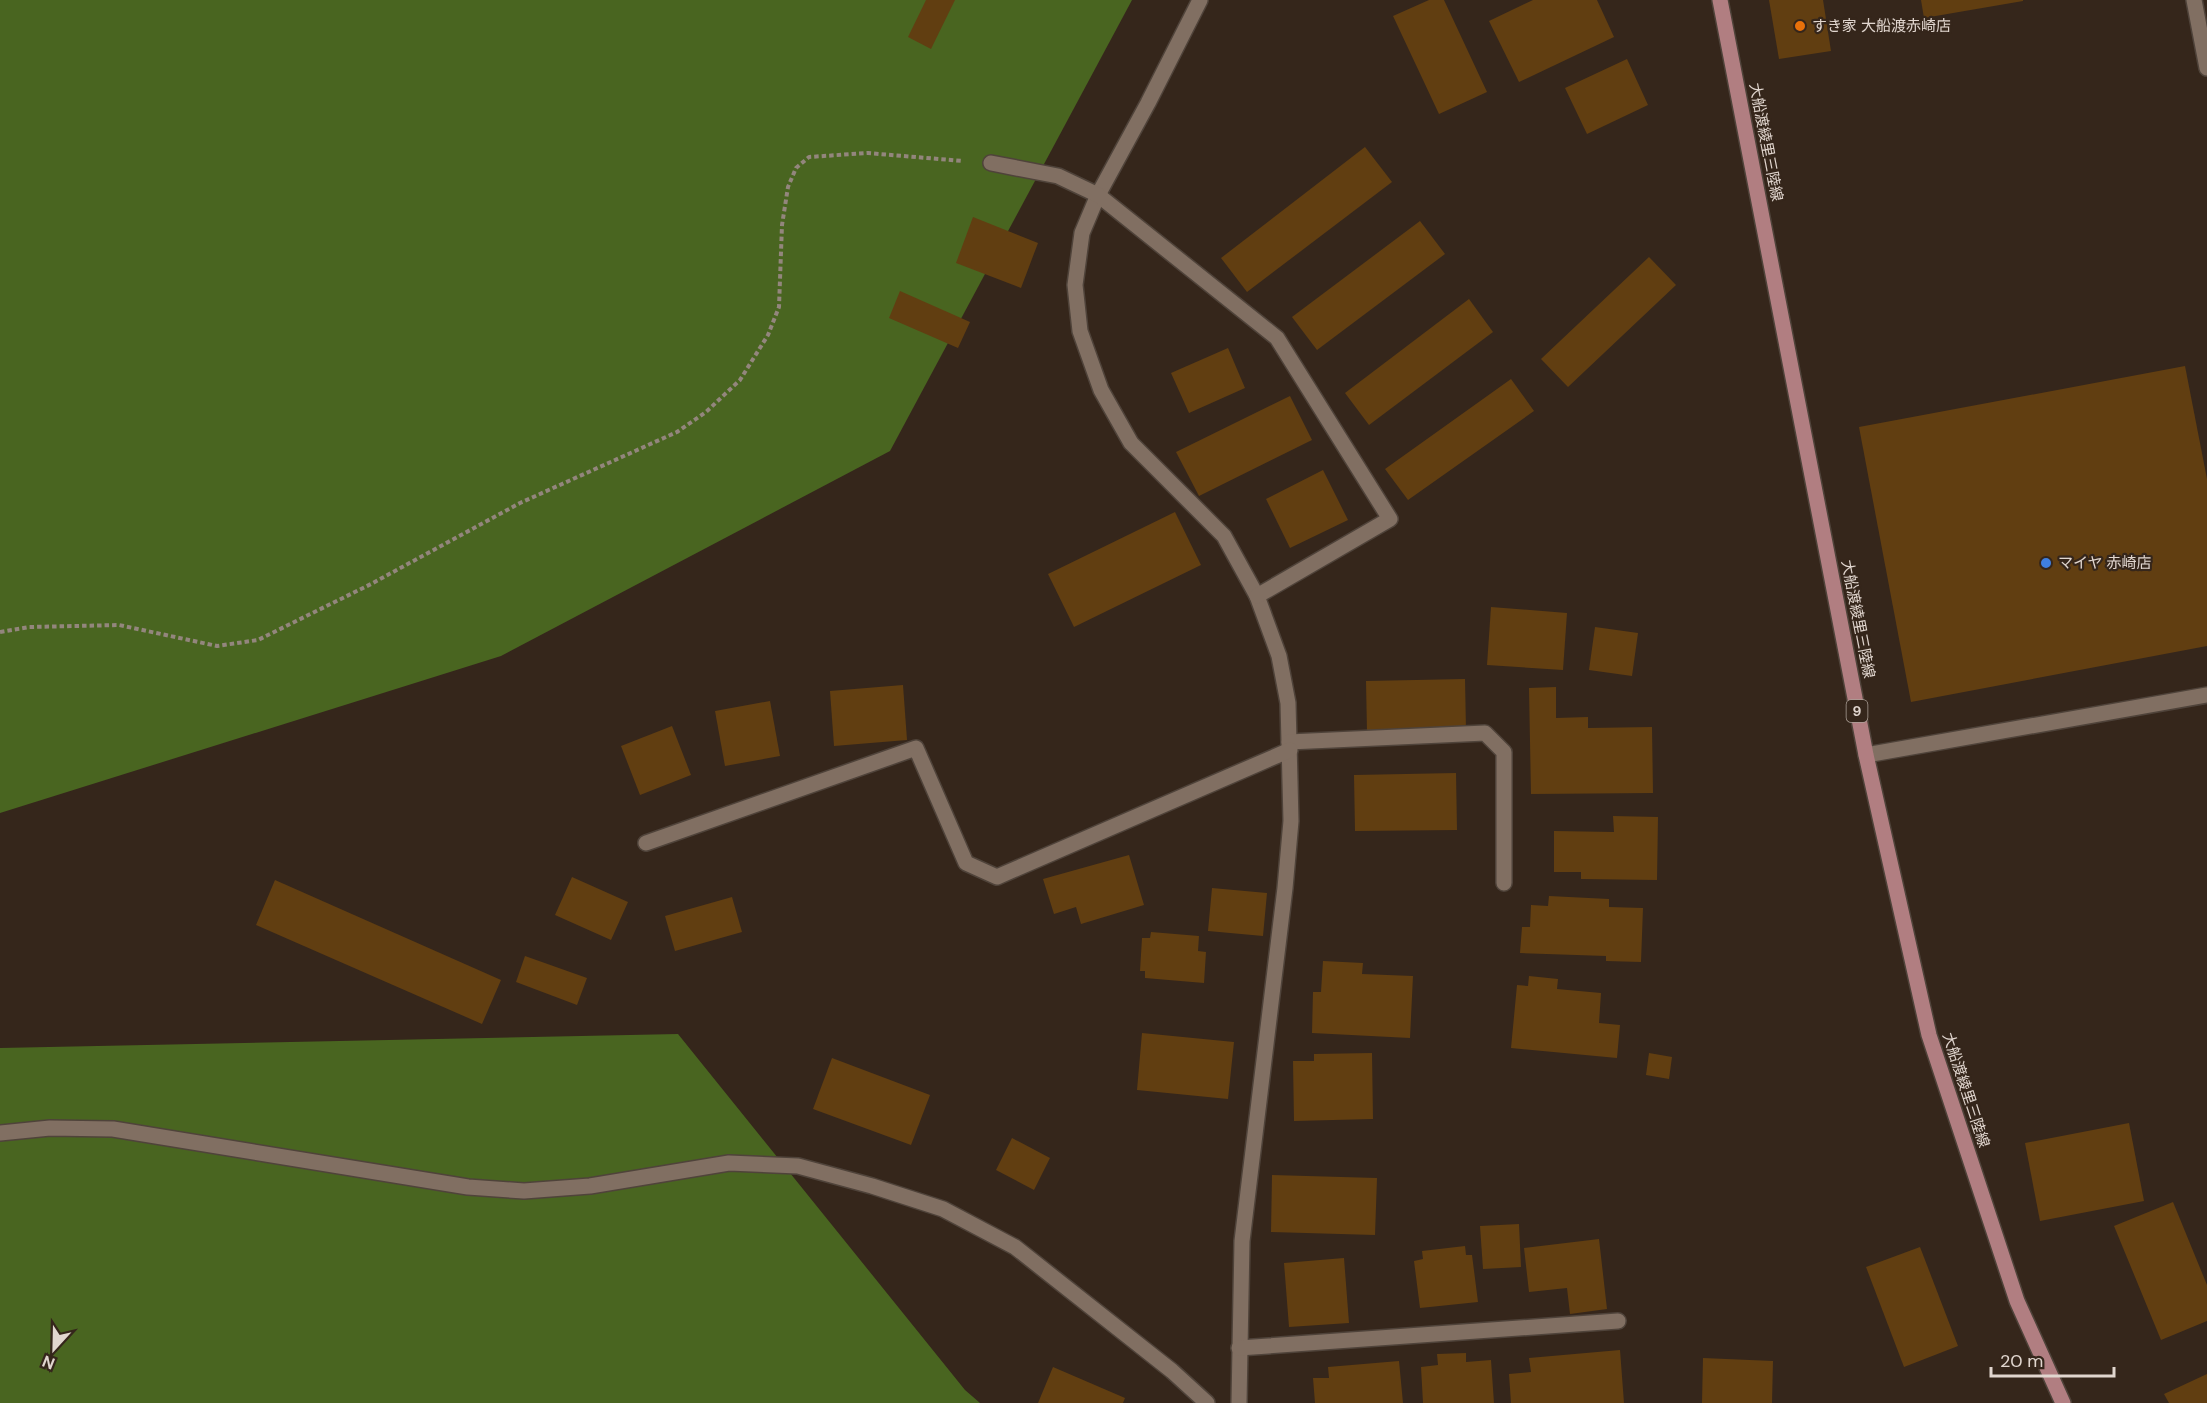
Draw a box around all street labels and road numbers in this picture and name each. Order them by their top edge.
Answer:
street label: 大船渡綾里三陸線 [1745,81,1787,203]
street label: 大船渡綾里三陸線 [1837,558,1879,680]
road number: 9 [1846,700,1868,722]
street label: 大船渡綾里三陸線 [1938,1030,1994,1150]

